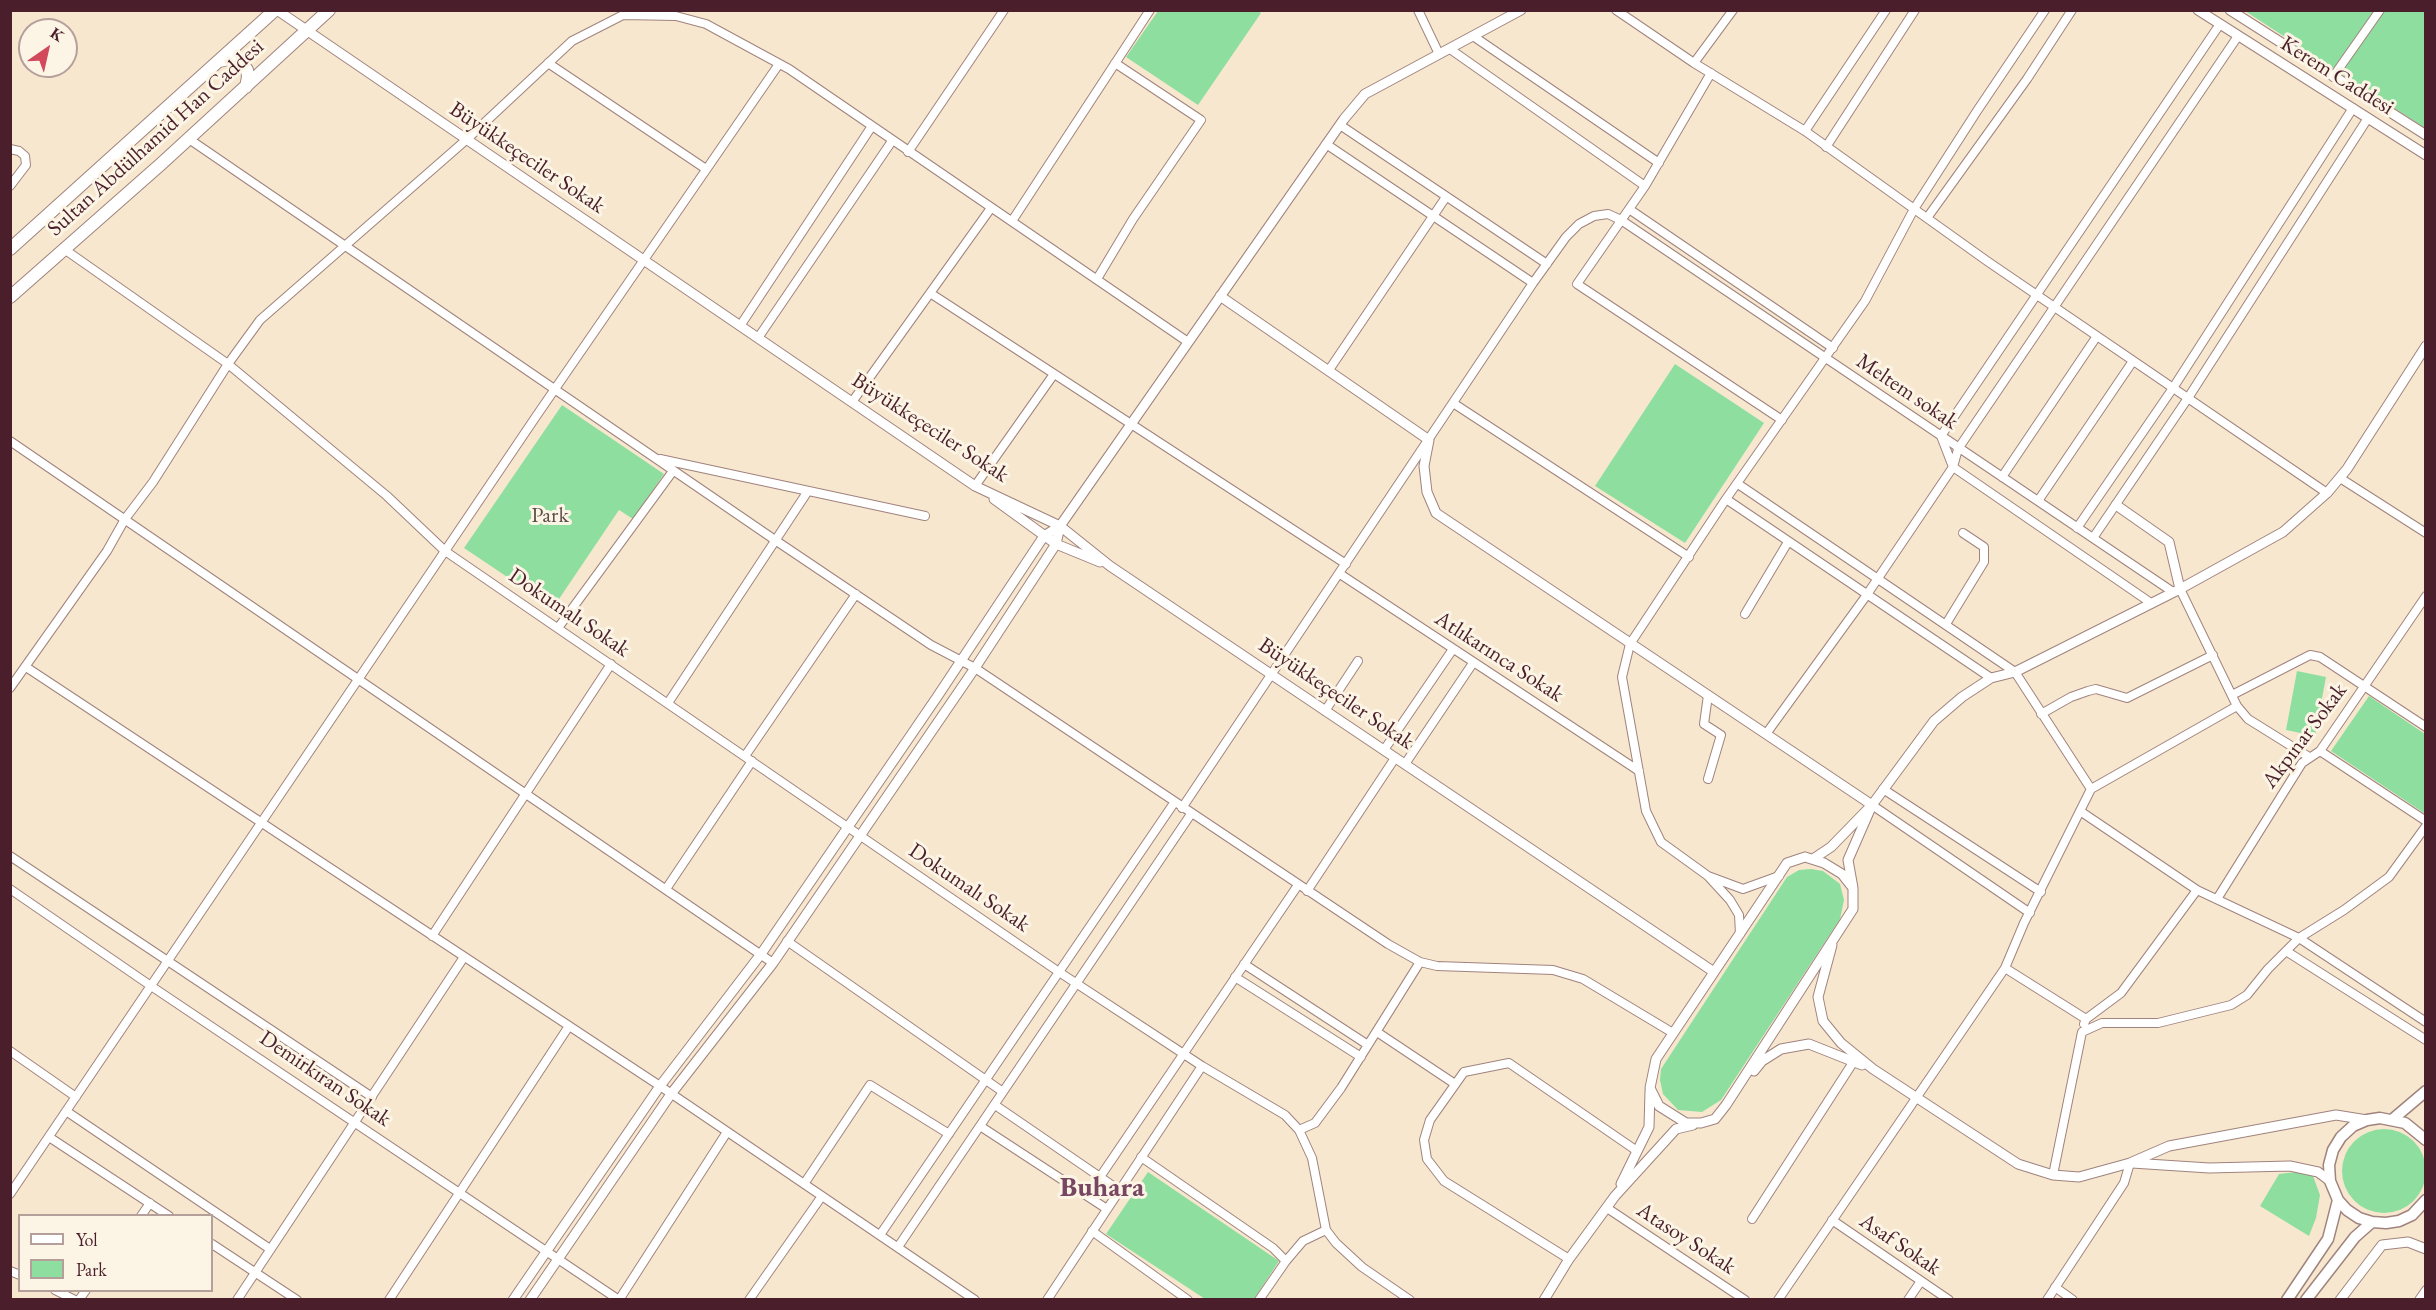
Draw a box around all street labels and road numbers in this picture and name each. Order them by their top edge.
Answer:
street label: Kerem Caddesi [2275,31,2399,121]
street label: Sultan Abdülhamid Han Caddesi [42,34,270,242]
street label: Büyükkeçeciler Sokak [444,96,610,220]
street label: Meltem sokak [1851,348,1963,436]
street label: Büyükkeçeciler Sokak [847,367,1013,489]
street label: Dokumalı Sokak [503,563,635,663]
street label: Atlıkarınca Sokak [1430,606,1568,708]
street label: Büyükkeçeciler Sokak [1253,632,1419,756]
street label: Akpınar Sokak [2257,678,2353,794]
street label: Dokumalı Sokak [903,838,1035,938]
street label: Demirkıran Sokak [254,1025,396,1133]
street label: Atasoy Sokak [1632,1197,1740,1281]
street label: Asaf Sokak [1854,1208,1946,1282]

